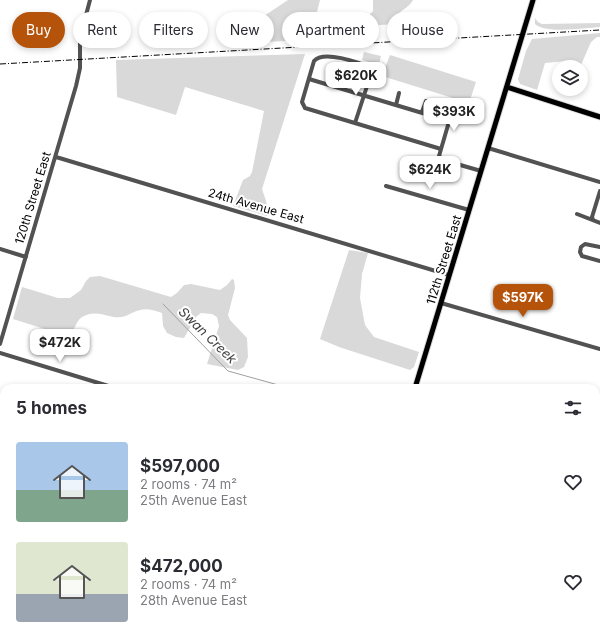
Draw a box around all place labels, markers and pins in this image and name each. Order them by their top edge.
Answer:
pin: $620K [328,62,384,96]
pin: $393K [426,98,482,132]
pin: $624K [402,156,458,190]
pin: $597K [495,284,551,318]
pin: $472K [32,329,88,363]

